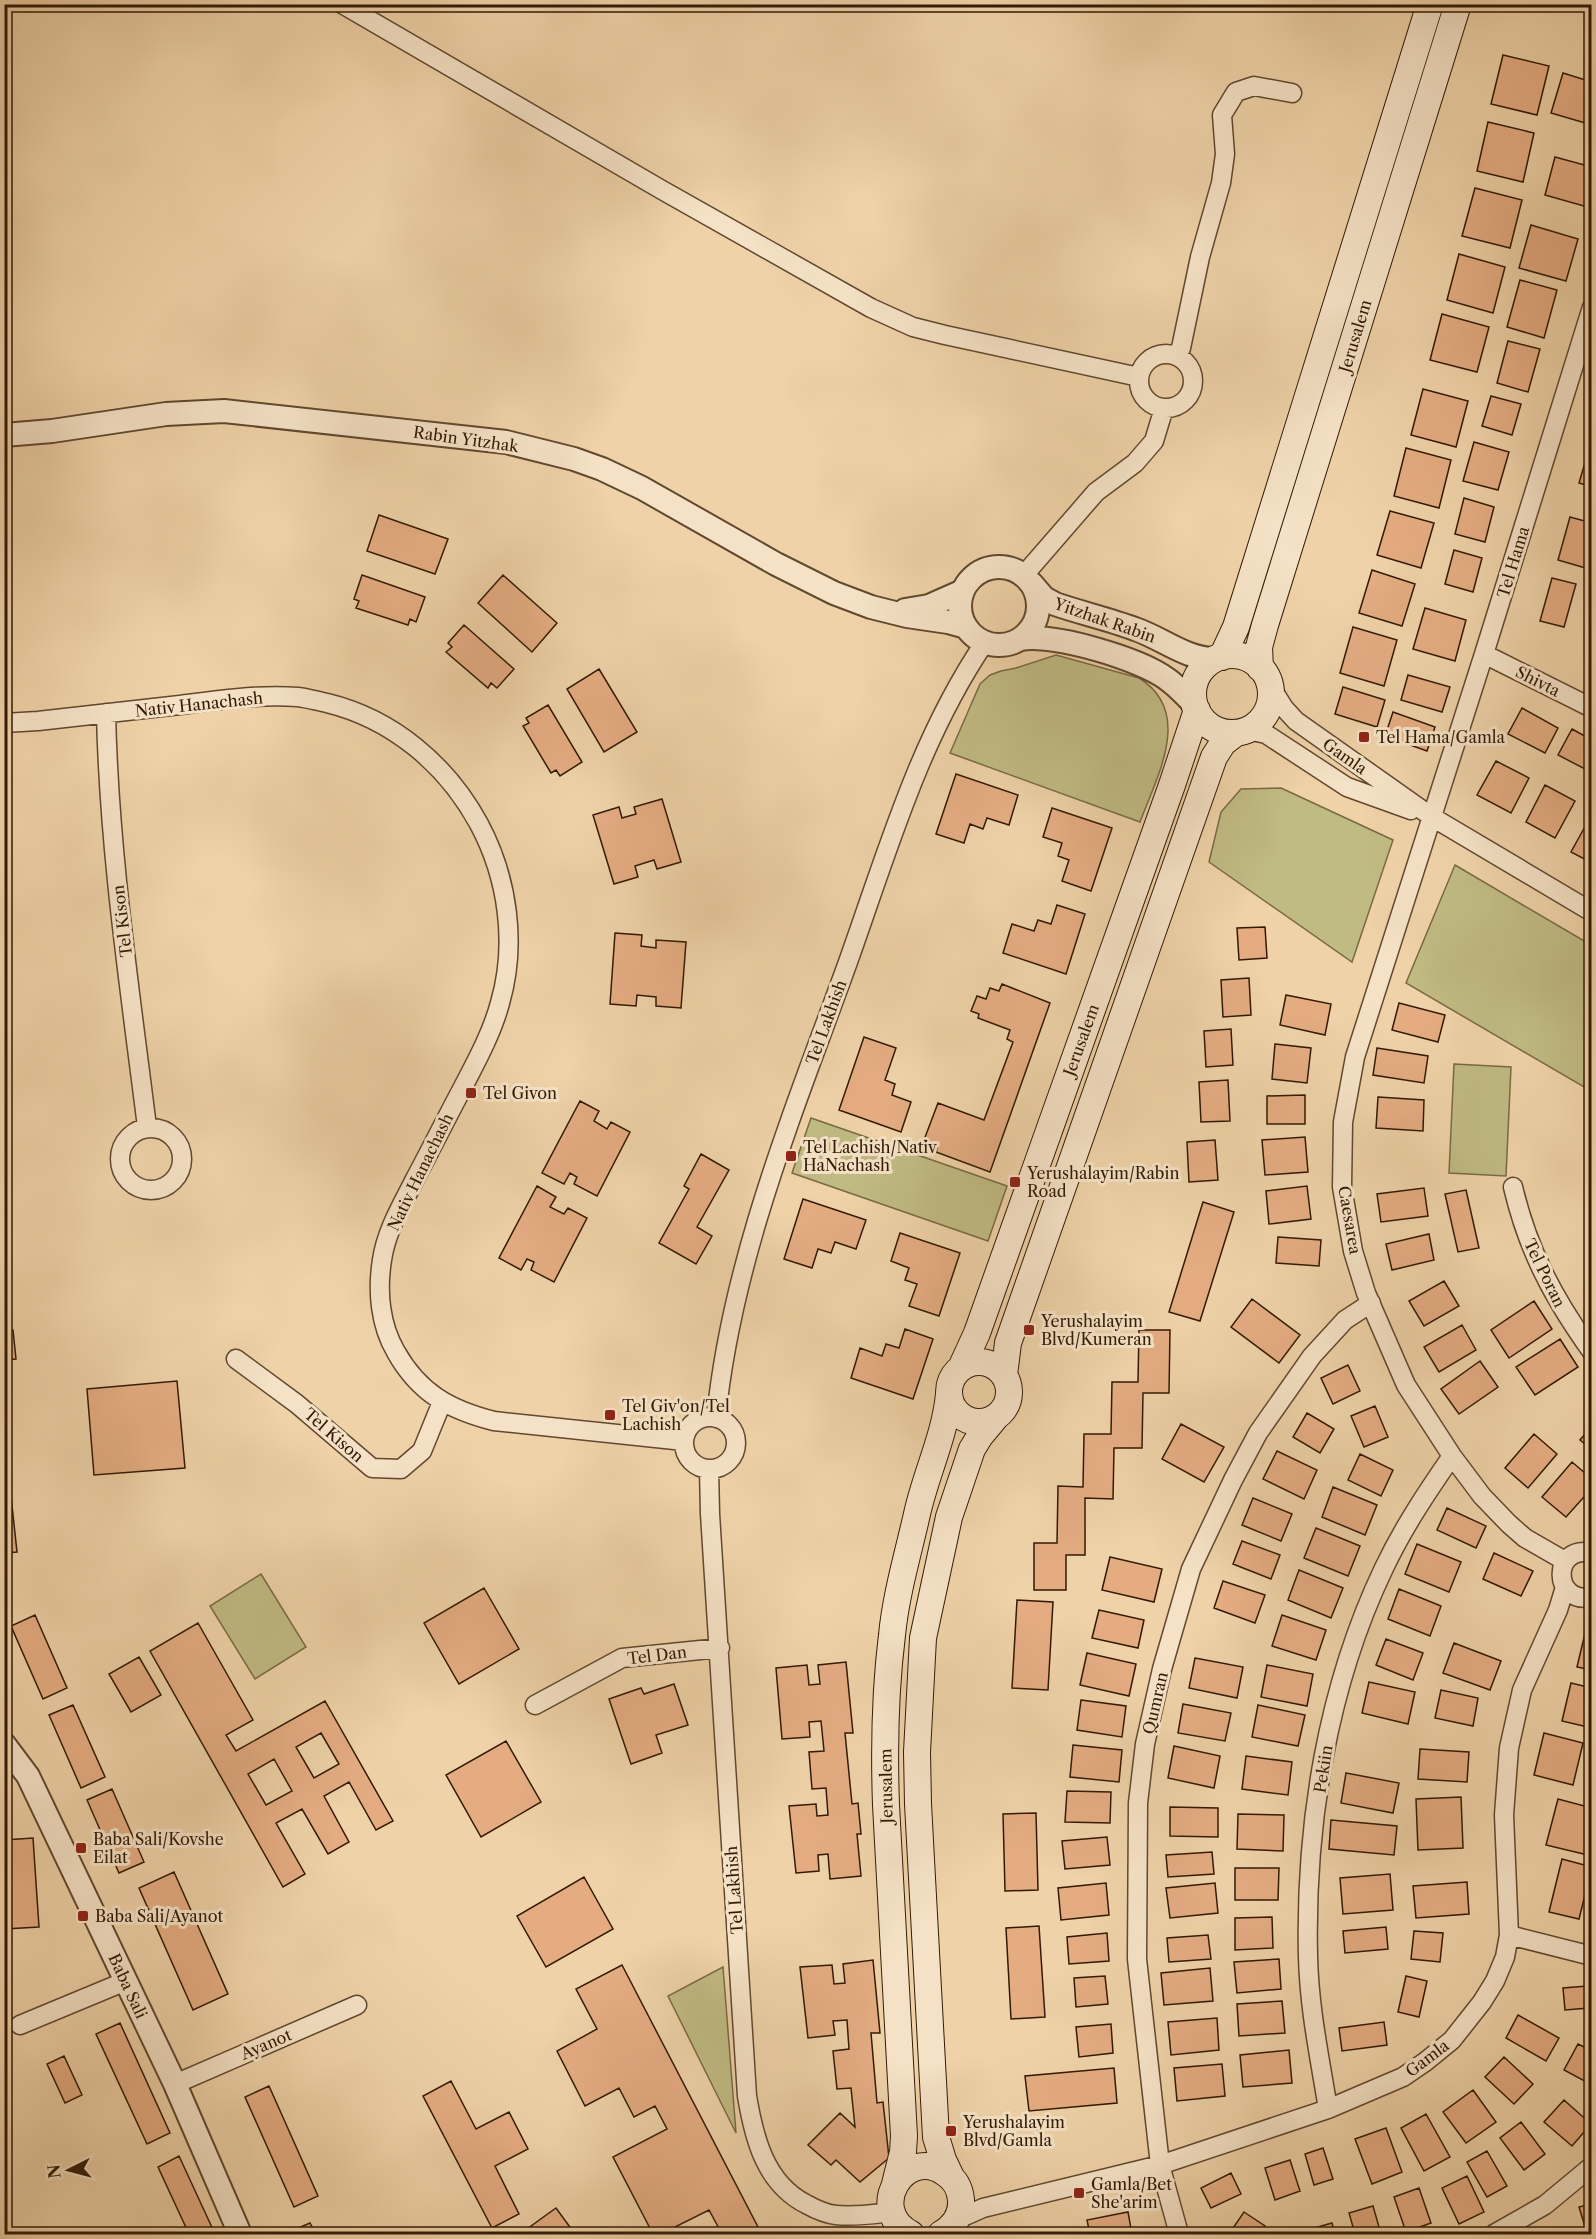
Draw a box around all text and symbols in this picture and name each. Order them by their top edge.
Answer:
street label: Jerusalem [1334,297,1376,378]
street label: Rabin Yitzhak [412,422,521,456]
street label: Tel Hama [1493,523,1534,600]
street label: Yitzhak Rabin [1051,593,1159,647]
street label: Shivta [1512,661,1564,701]
street label: Nativ Hanachash [134,687,264,721]
place label: Tel Hama/Gamla [1376,727,1506,747]
marker: Tel Hama/Gamla [1357,730,1371,744]
street label: Gamla [1319,734,1371,779]
street label: Tel Kison [108,884,136,958]
street label: Tel Lakhish [801,977,851,1067]
street label: Jerusalem [1058,1001,1103,1081]
place label: Tel Givon [483,1083,557,1103]
marker: Tel Givon [464,1086,478,1100]
street label: Nativ Hanachash [383,1110,457,1234]
place label: Tel Lachish/Nativ HaNachash [803,1137,937,1175]
marker: Tel Lachish/Nativ HaNachash [784,1149,798,1163]
place label: Yerushalayim/Rabin Road [1026,1163,1179,1201]
marker: Yerushalayim/Rabin Road [1008,1175,1022,1189]
street label: Caesarea [1334,1184,1366,1256]
street label: Tel Poran [1520,1236,1570,1310]
place label: Yerushalayim Blvd/Kumeran [1040,1311,1152,1349]
marker: Yerushalayim Blvd/Kumeran [1022,1323,1036,1337]
place label: Tel Giv'on/Tel Lachish [622,1396,730,1434]
street label: Tel Kison [300,1404,368,1466]
marker: Tel Giv'on/Tel Lachish [603,1408,617,1422]
street label: Tel Dan [626,1641,688,1669]
street label: Qumran [1138,1670,1172,1736]
street label: Pekiin [1309,1744,1337,1794]
street label: Jerusalem [875,1748,897,1827]
place label: Baba Sali/Kovshe Eilat [93,1829,224,1867]
marker: Baba Sali/Kovshe Eilat [74,1841,88,1855]
street label: Tel Lakhish [721,1845,747,1935]
place label: Baba Sali/Ayanot [95,1906,223,1926]
marker: Baba Sali/Ayanot [76,1909,90,1923]
street label: Baba Sali [104,1950,152,2022]
street label: Ayanot [237,2024,295,2064]
street label: Gamla [1401,2035,1453,2081]
place label: Yerushalayim Blvd/Gamla [962,2112,1065,2150]
marker: Yerushalayim Blvd/Gamla [944,2124,958,2138]
north arrow [39,2140,99,2200]
text: N [43,2164,65,2180]
place label: Gamla/Bet She'arim [1091,2174,1172,2212]
marker: Gamla/Bet She'arim [1072,2186,1086,2200]

